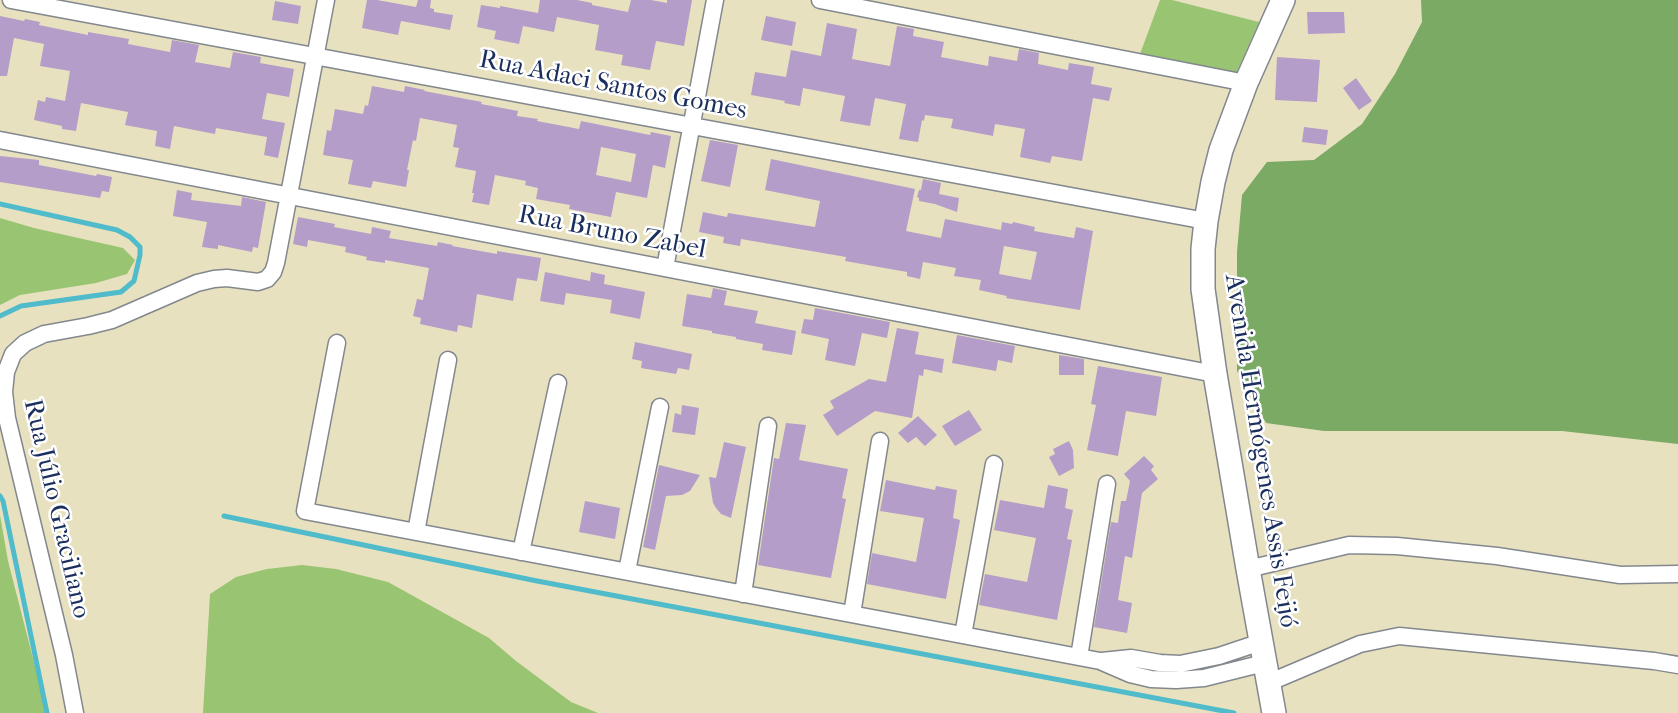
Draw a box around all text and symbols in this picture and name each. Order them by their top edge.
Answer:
street label: Rua Adaci Santos Gomes [477,45,749,127]
street label: Rua Bruno Zabel [516,200,708,266]
street label: Avenida Hermógenes Assis Feijó [1217,272,1303,630]
street label: Rua Júlio Graciliano [16,396,96,622]

